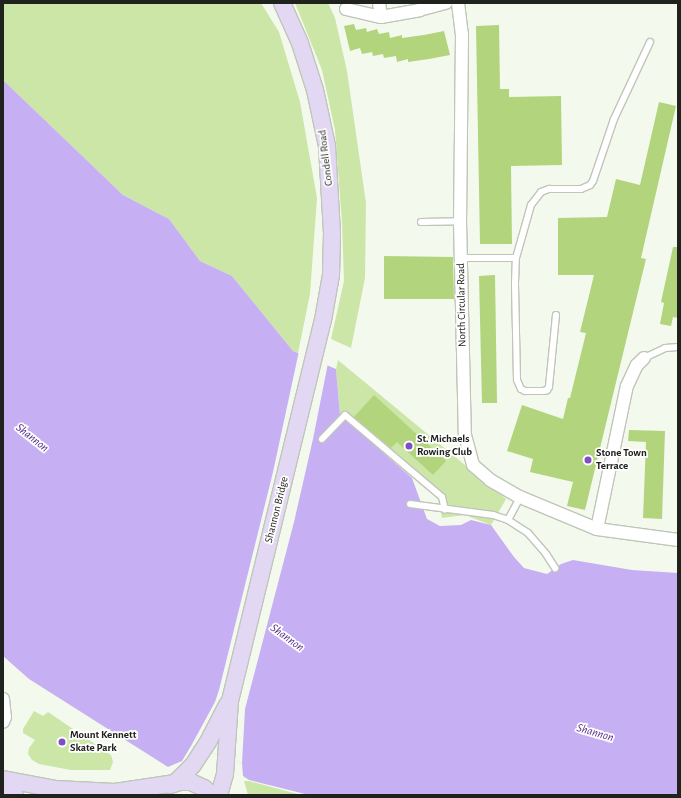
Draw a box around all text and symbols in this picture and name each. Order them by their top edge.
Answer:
street label: Condell Road [316,129,336,187]
street label: North Circular Road [455,263,469,347]
water label: Shannon [13,421,51,455]
place label: St. Michaels Rowing Club [417,433,472,459]
marker: St. Michaels Rowing Club [404,441,414,451]
place label: Stone Town Terrace [596,447,647,473]
marker: Stone Town Terrace [583,455,593,465]
street label: Shannon Bridge [262,475,292,545]
water label: Shannon [267,621,307,655]
water label: Shannon [575,721,615,745]
place label: Mount Kennett Skate Park [70,729,136,755]
marker: Mount Kennett Skate Park [57,737,67,747]

